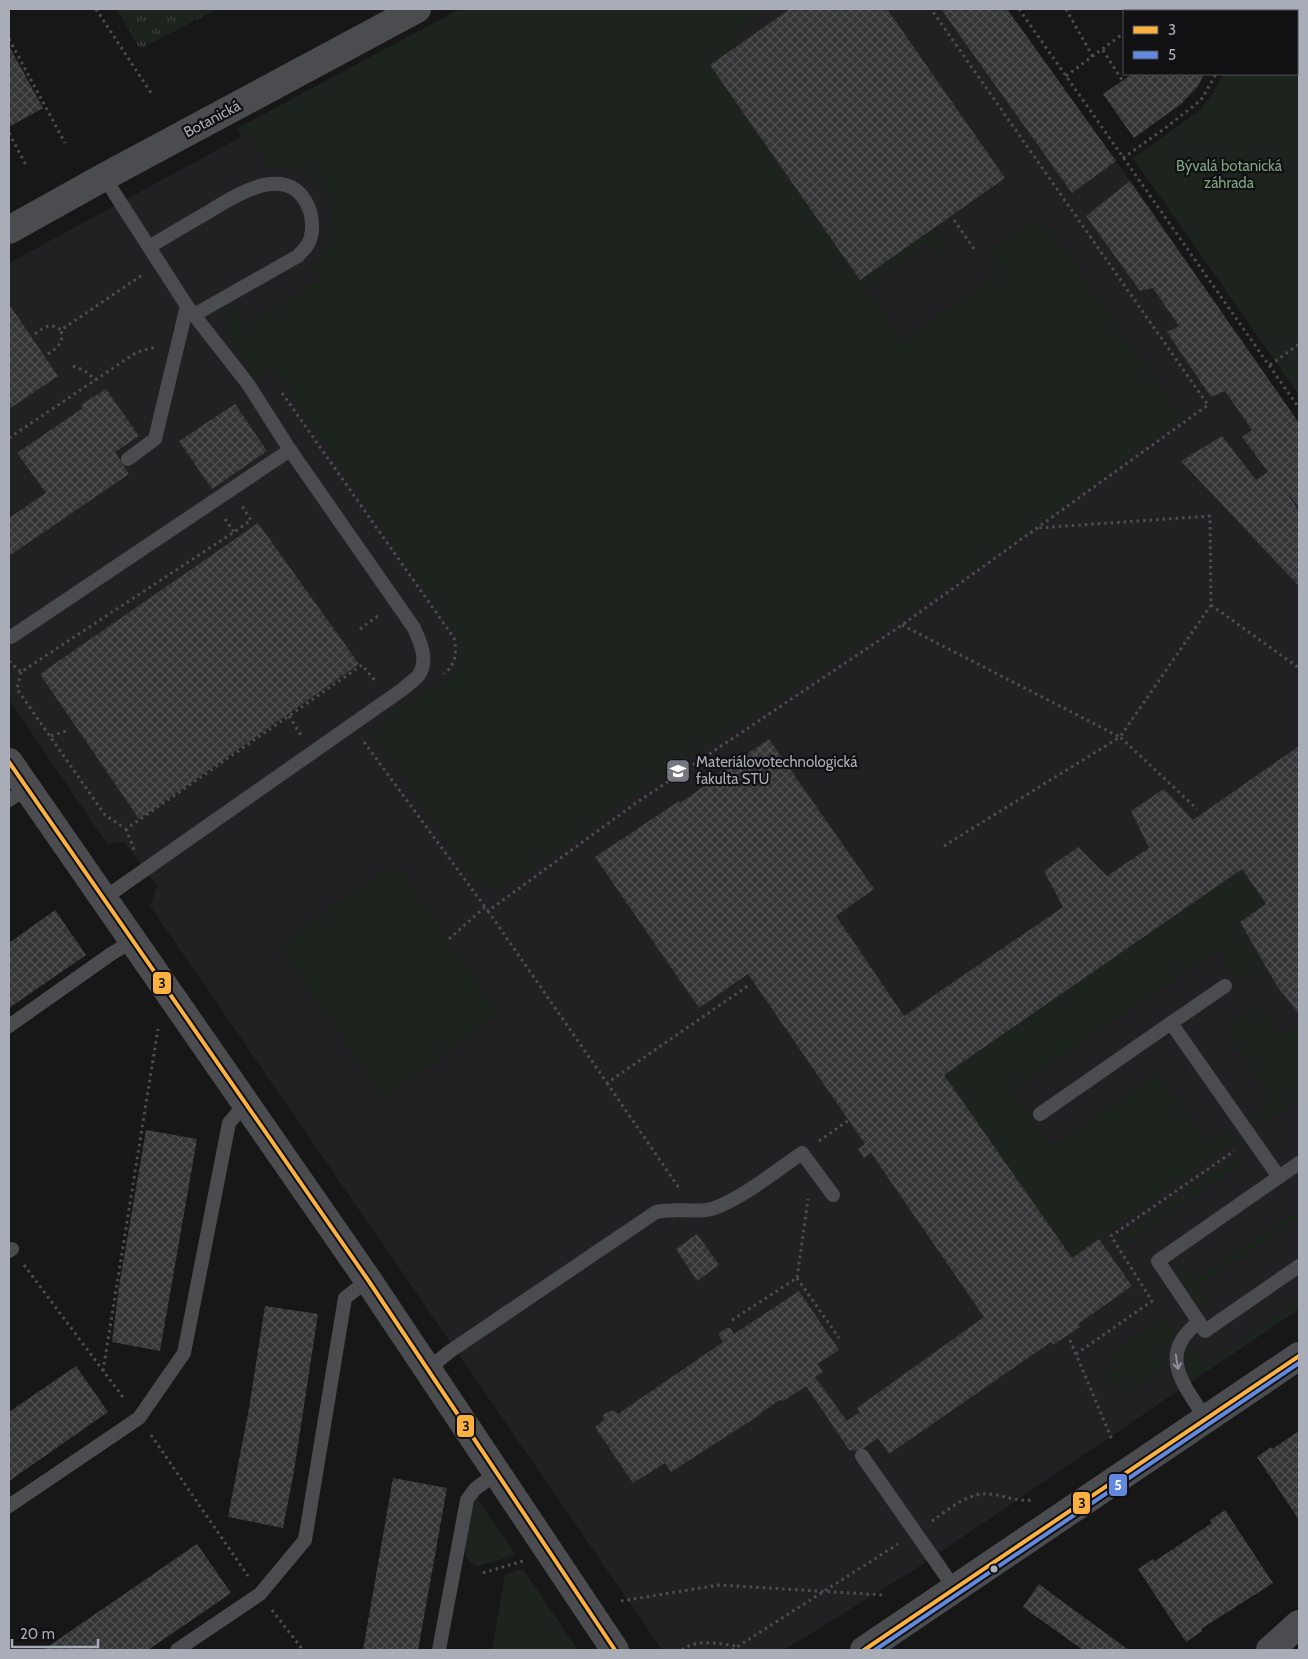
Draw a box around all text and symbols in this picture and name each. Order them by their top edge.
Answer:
legend [1123,10,1298,75]
text: 3 [1168,21,1176,39]
text: 5 [1168,46,1176,64]
street label: Botanická [181,96,244,141]
park label: Bývalá botanická záhrada [1176,157,1283,192]
place label: Materiálovotechnologická fakulta STU [696,753,858,788]
school or university icon: Materiálovotechnologická fakulta STU [665,758,691,784]
line badge: 3 [152,971,172,995]
text: 3 [158,974,166,992]
one-way arrow [1172,1353,1182,1369]
line badge: 3 [456,1414,475,1438]
text: 3 [462,1417,470,1435]
line badge: 5 [1108,1473,1128,1497]
text: 5 [1114,1476,1122,1494]
line badge: 3 [1072,1491,1091,1515]
text: 3 [1078,1494,1086,1512]
unlabelled marker [989,1564,999,1574]
scale bar [12,1616,99,1648]
text: 20 m [20,1625,55,1643]

